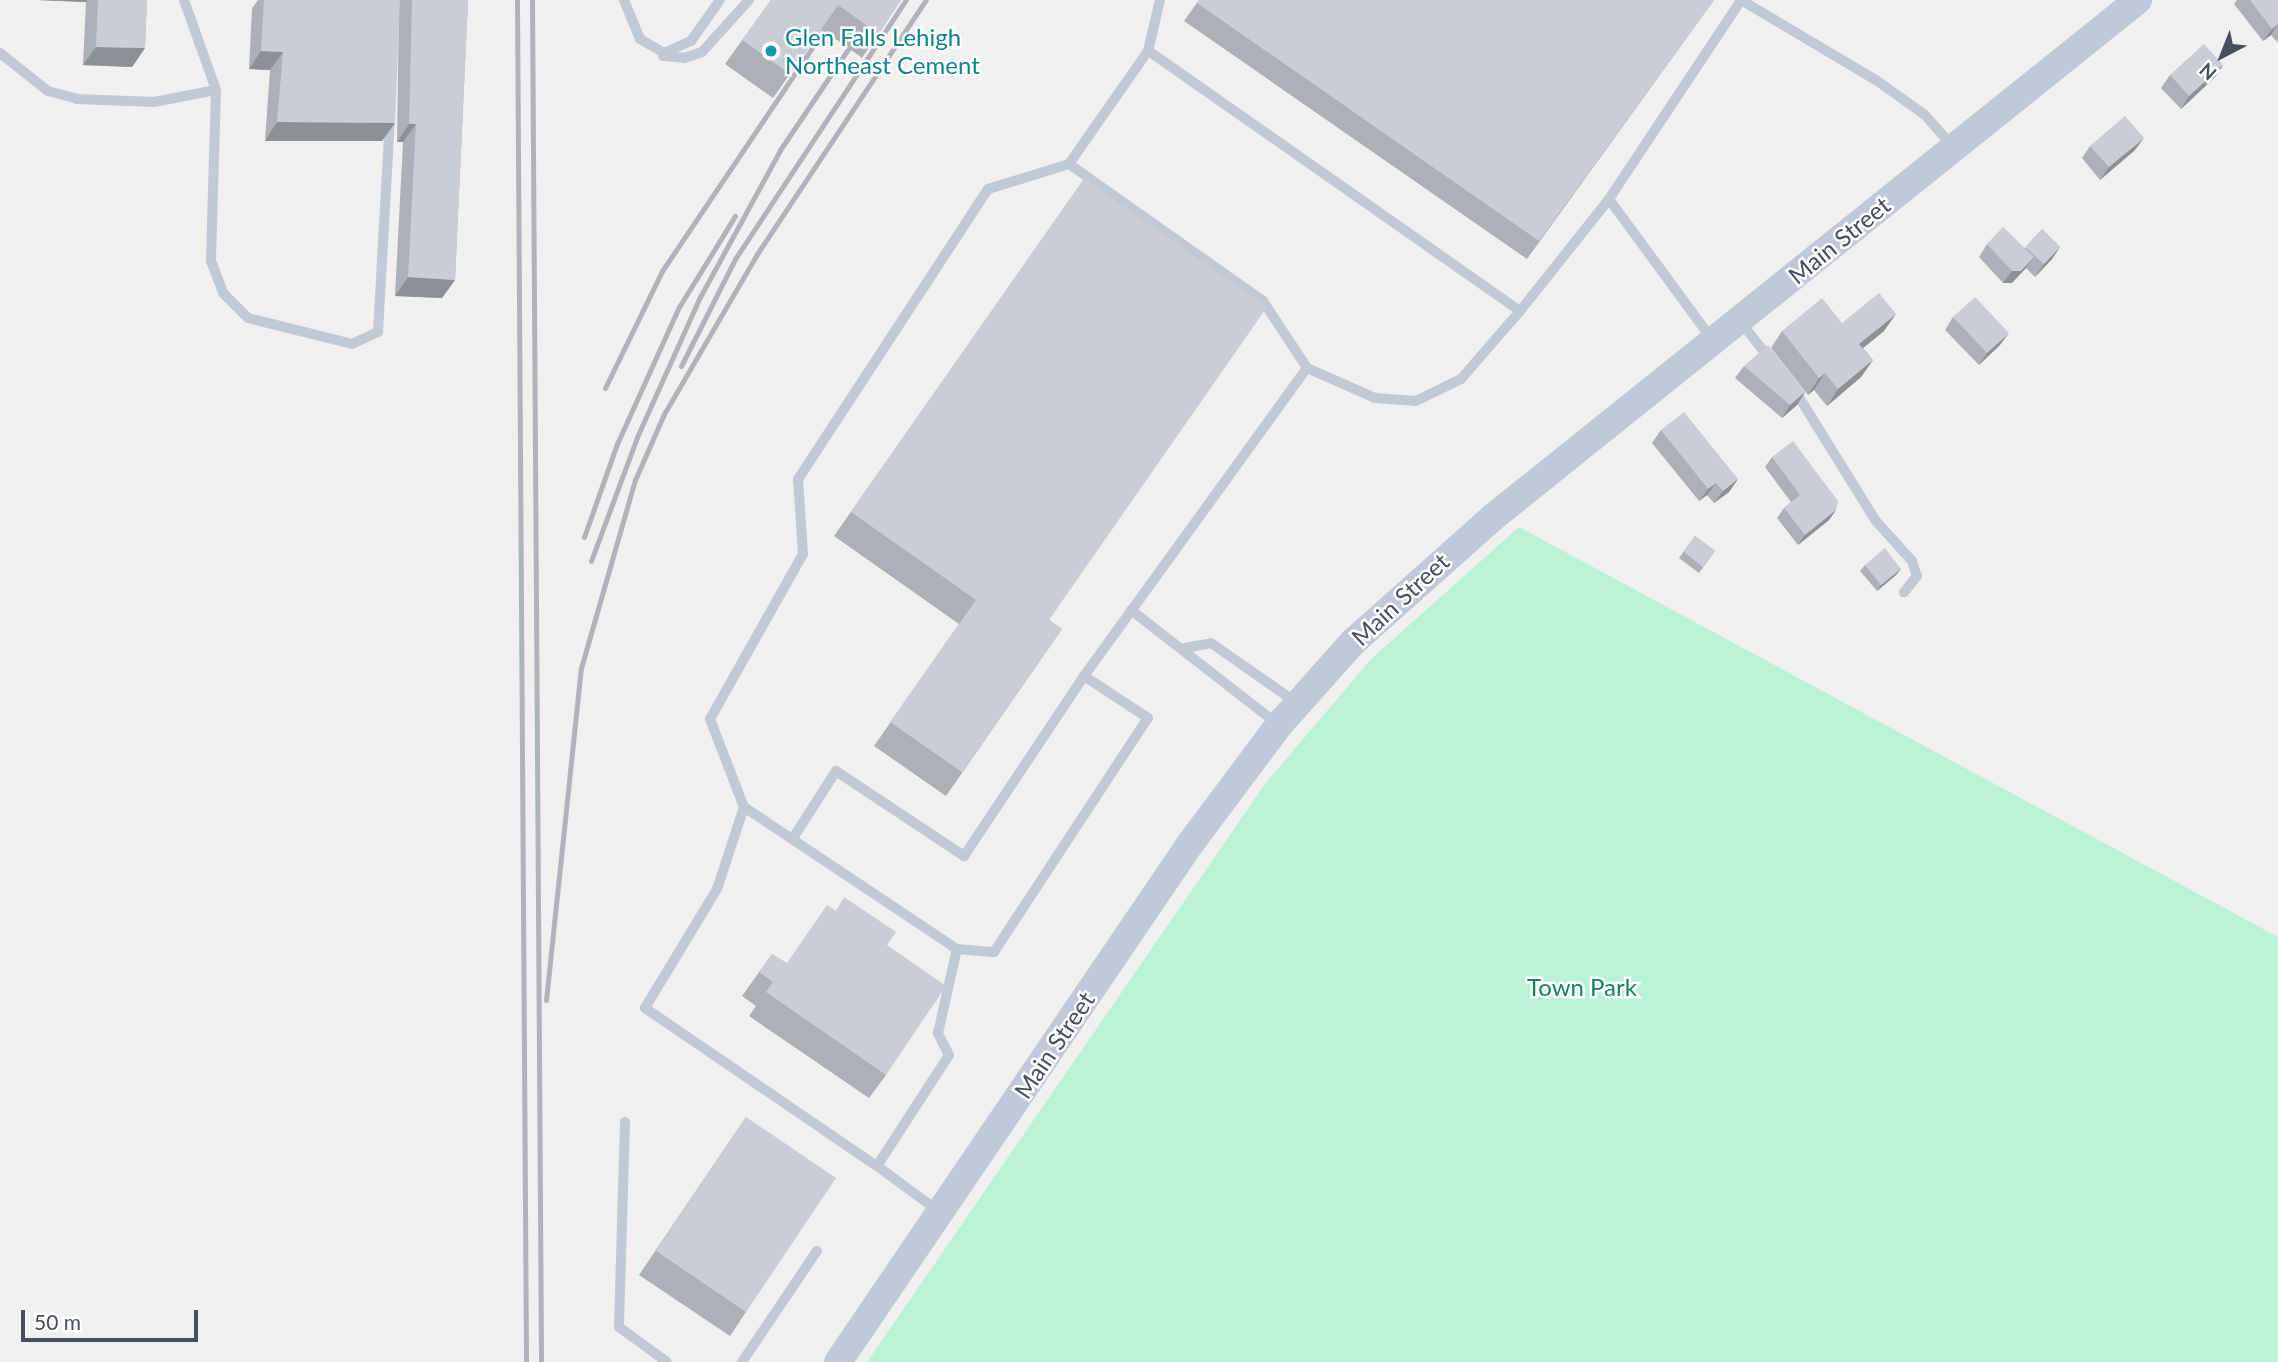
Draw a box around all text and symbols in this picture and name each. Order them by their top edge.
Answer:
north arrow [2187,21,2257,91]
place label: Glen Falls Lehigh Northeast Cement [785,23,980,79]
marker: Glen Falls Lehigh Northeast Cement [763,43,779,59]
text: N [2194,59,2221,85]
street label: Main Street [1782,190,1896,290]
street label: Main Street [1345,547,1455,651]
park label: Town Park [1527,973,1637,1001]
street label: Main Street [1008,986,1100,1104]
scale bar [24,1296,201,1340]
text: 50 m [34,1309,81,1334]

